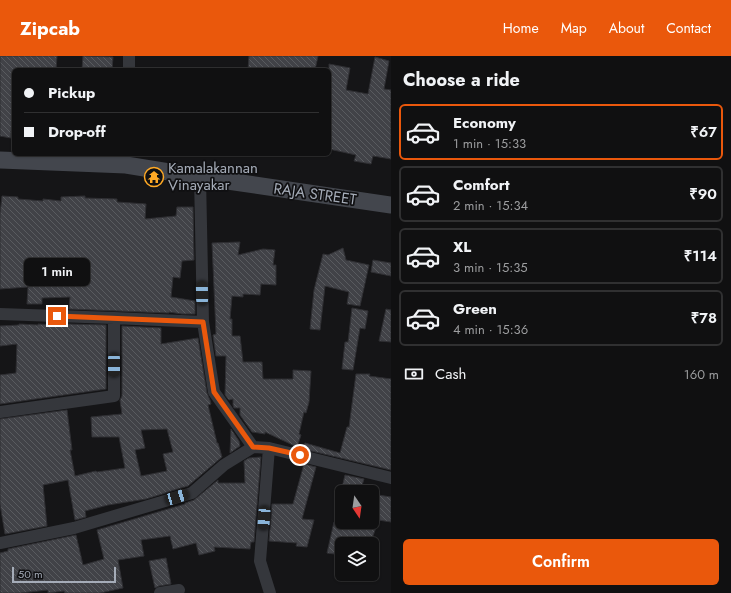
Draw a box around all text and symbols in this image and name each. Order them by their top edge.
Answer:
text: Zipcab [20,15,80,42]
text: Home [503,18,539,38]
text: Map [561,18,587,38]
text: About [609,18,644,38]
text: Contact [666,18,711,38]
text: Choose a ride [403,67,520,93]
text: Pickup [48,82,95,104]
text: Economy [453,112,516,134]
icon: car [405,114,441,150]
text: Drop-off [48,121,106,143]
text: ₹67 [690,121,717,143]
text: 1 min · 15:33 [453,134,526,153]
place label: Kamalakannan Vinayakar [168,157,258,196]
temple icon: Kamalakannan Vinayakar [143,166,165,188]
text: Comfort [453,174,510,196]
icon: car [405,176,441,212]
street label: RAJA STREET [272,177,358,211]
text: ₹90 [689,183,717,205]
text: 2 min · 15:34 [453,196,528,215]
text: XL [453,236,471,258]
icon: car [405,238,441,274]
text: ₹114 [684,245,717,267]
callout: 1 min [24,258,90,286]
text: 3 min · 15:35 [453,258,528,277]
text: 1 min [41,262,73,281]
car [196,281,208,305]
text: Green [453,298,497,320]
icon: car [405,300,441,336]
route end [48,307,66,325]
text: ₹78 [691,307,717,329]
text: 4 min · 15:36 [453,320,528,339]
car [108,353,120,377]
icon: cash [403,363,425,385]
text: Cash [435,363,466,385]
text: 160 m [684,365,719,384]
route start [291,446,309,464]
north arrow [335,485,379,529]
map controls [335,485,379,581]
car [164,488,190,506]
car [257,506,271,530]
button: layers [335,537,379,581]
button: Confirm [403,539,719,585]
scale bar [12,565,116,584]
text: 50 m [18,566,43,582]

